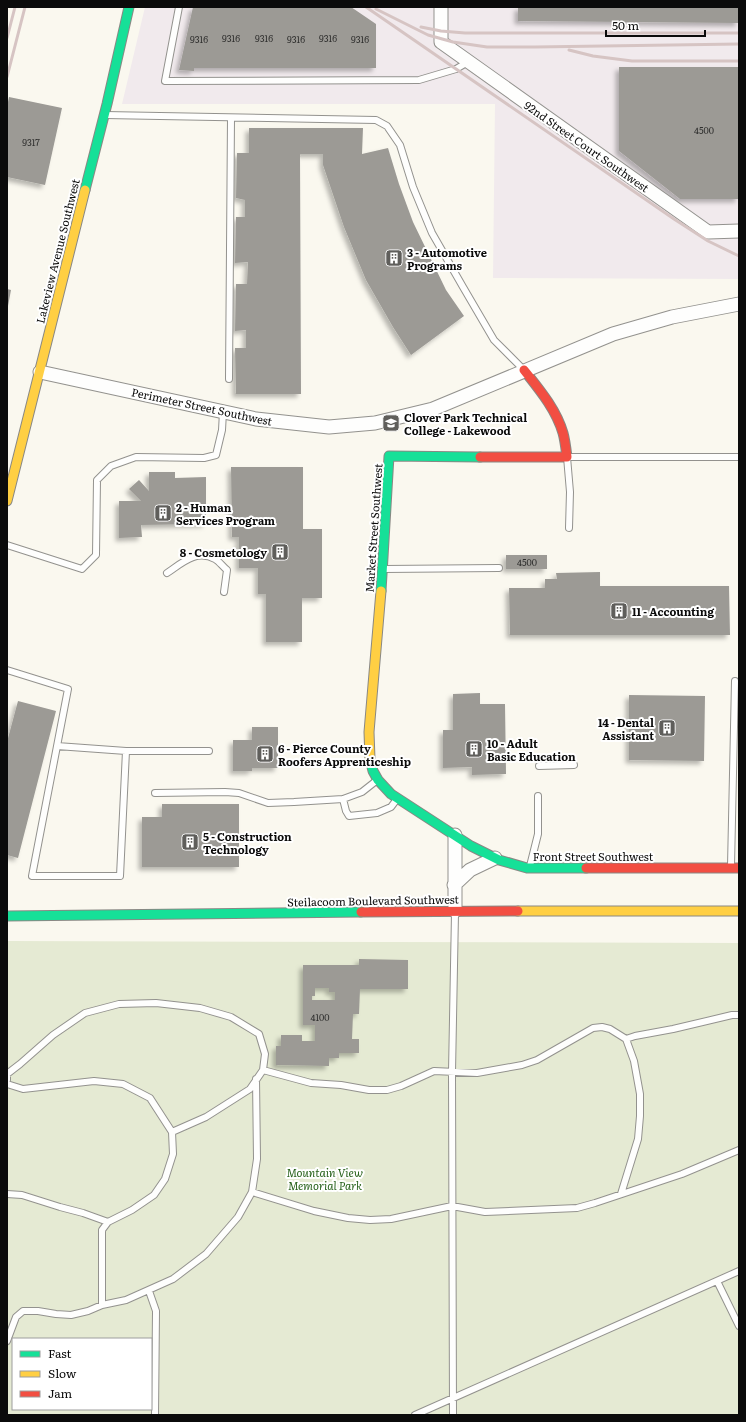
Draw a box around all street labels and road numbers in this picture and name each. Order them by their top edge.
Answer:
street label: 92nd Street Court Southwest [521,97,653,196]
street label: Lakeview Avenue Southwest [31,177,83,325]
street label: Perimeter Street Southwest [130,383,274,429]
street label: Market Street Southwest [361,462,386,593]
street label: Front Street Southwest [533,848,654,864]
street label: Steilacoom Boulevard Southwest [287,890,460,909]

